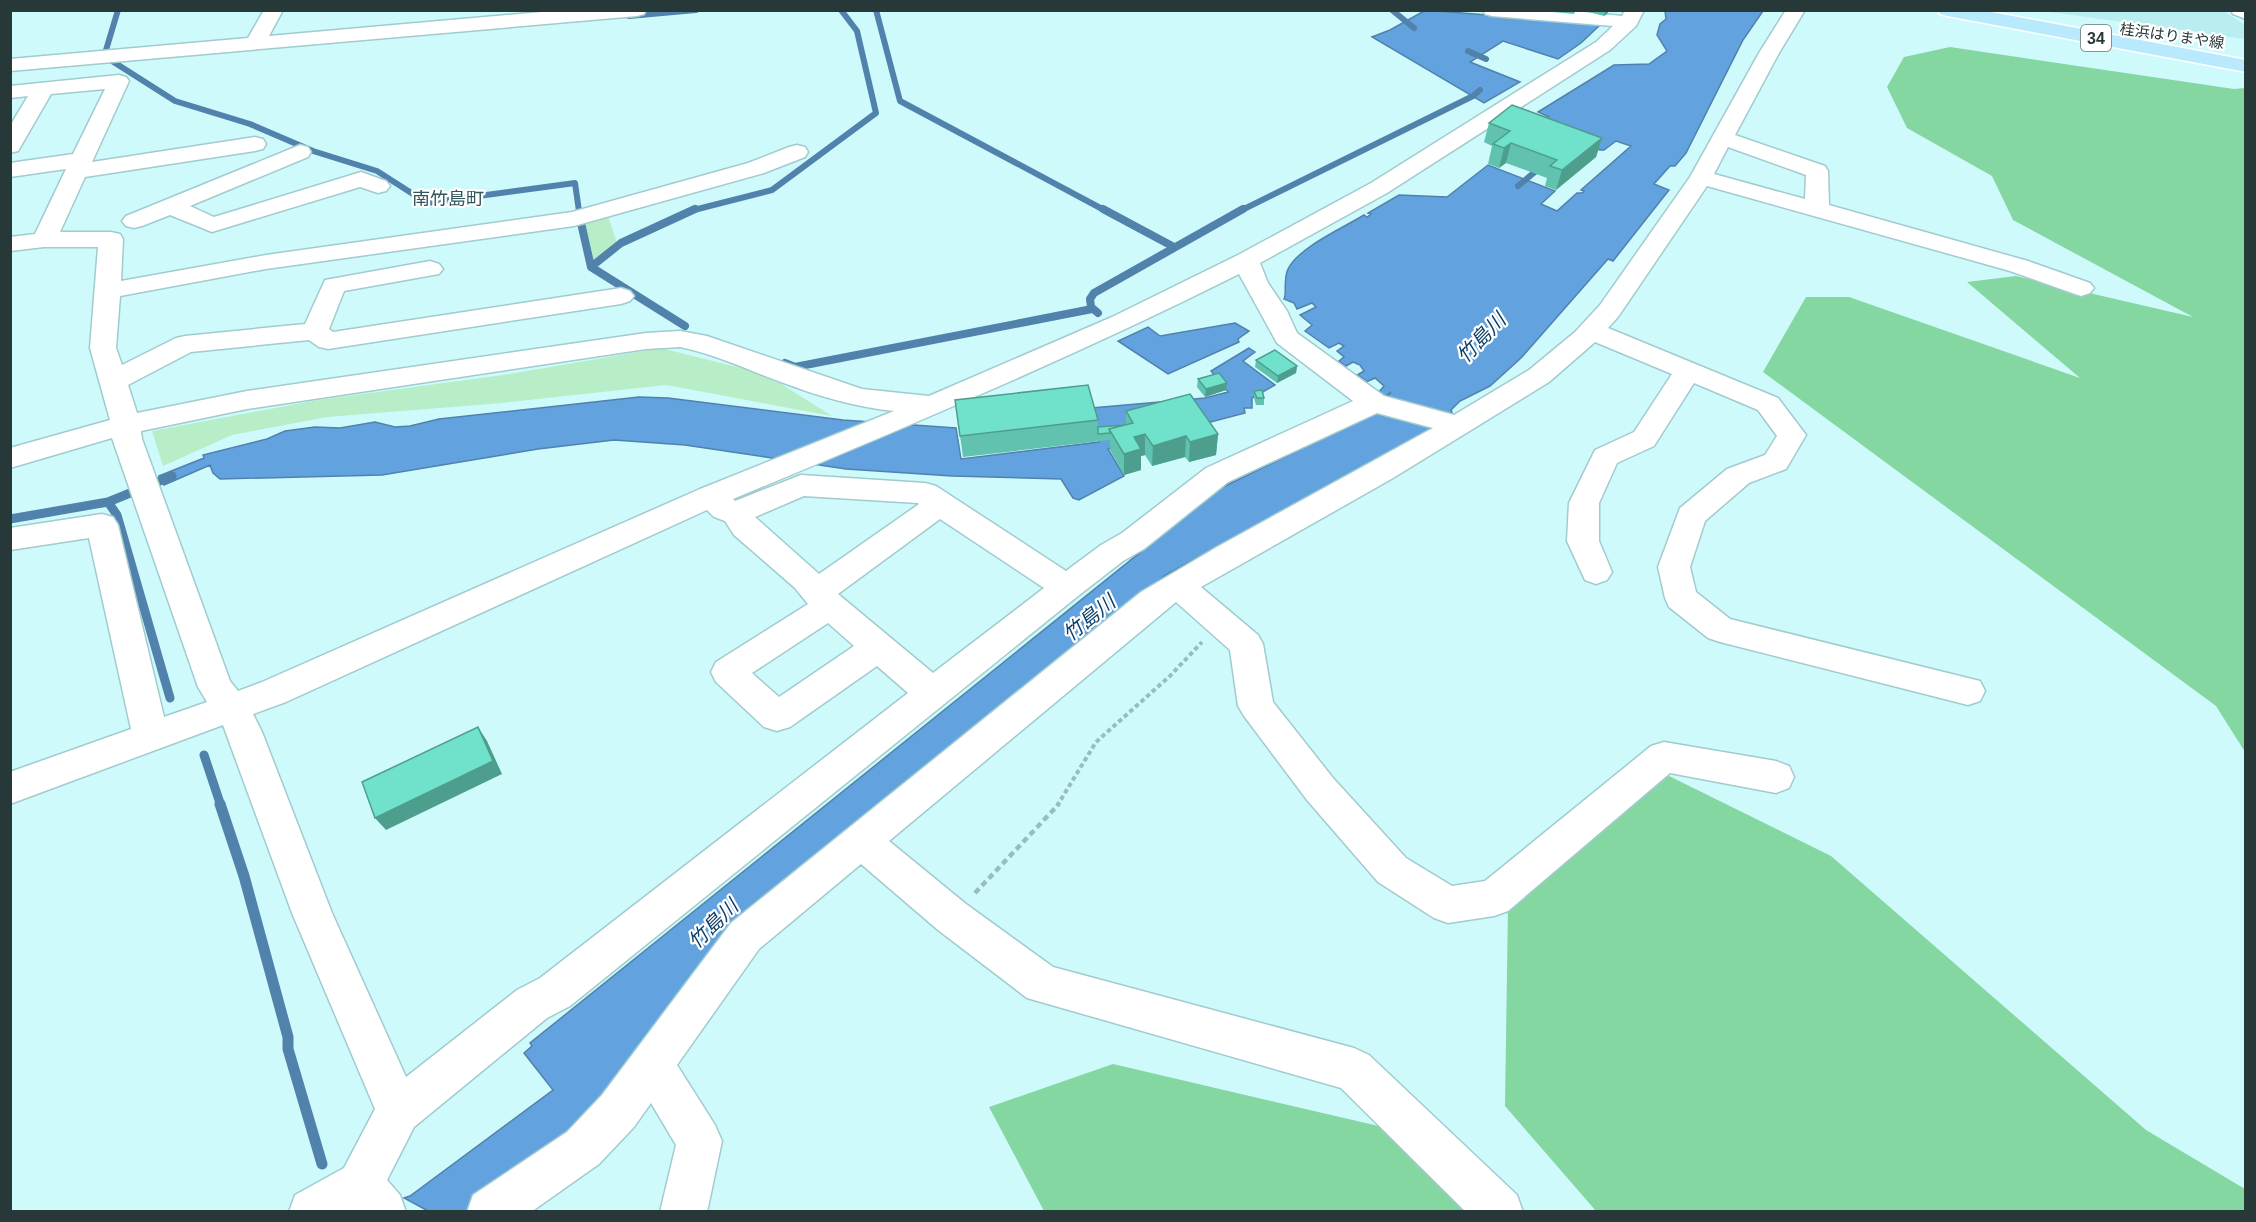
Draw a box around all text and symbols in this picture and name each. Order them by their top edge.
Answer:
street label: 桂浜はりまや線 [2119,20,2225,51]
road number: 34 [2081,25,2111,51]
district label: 南竹島町 [412,189,484,209]
water label: 竹島川 [1452,307,1511,367]
water label: 竹島川 [1059,589,1121,645]
water label: 竹島川 [684,894,744,953]

